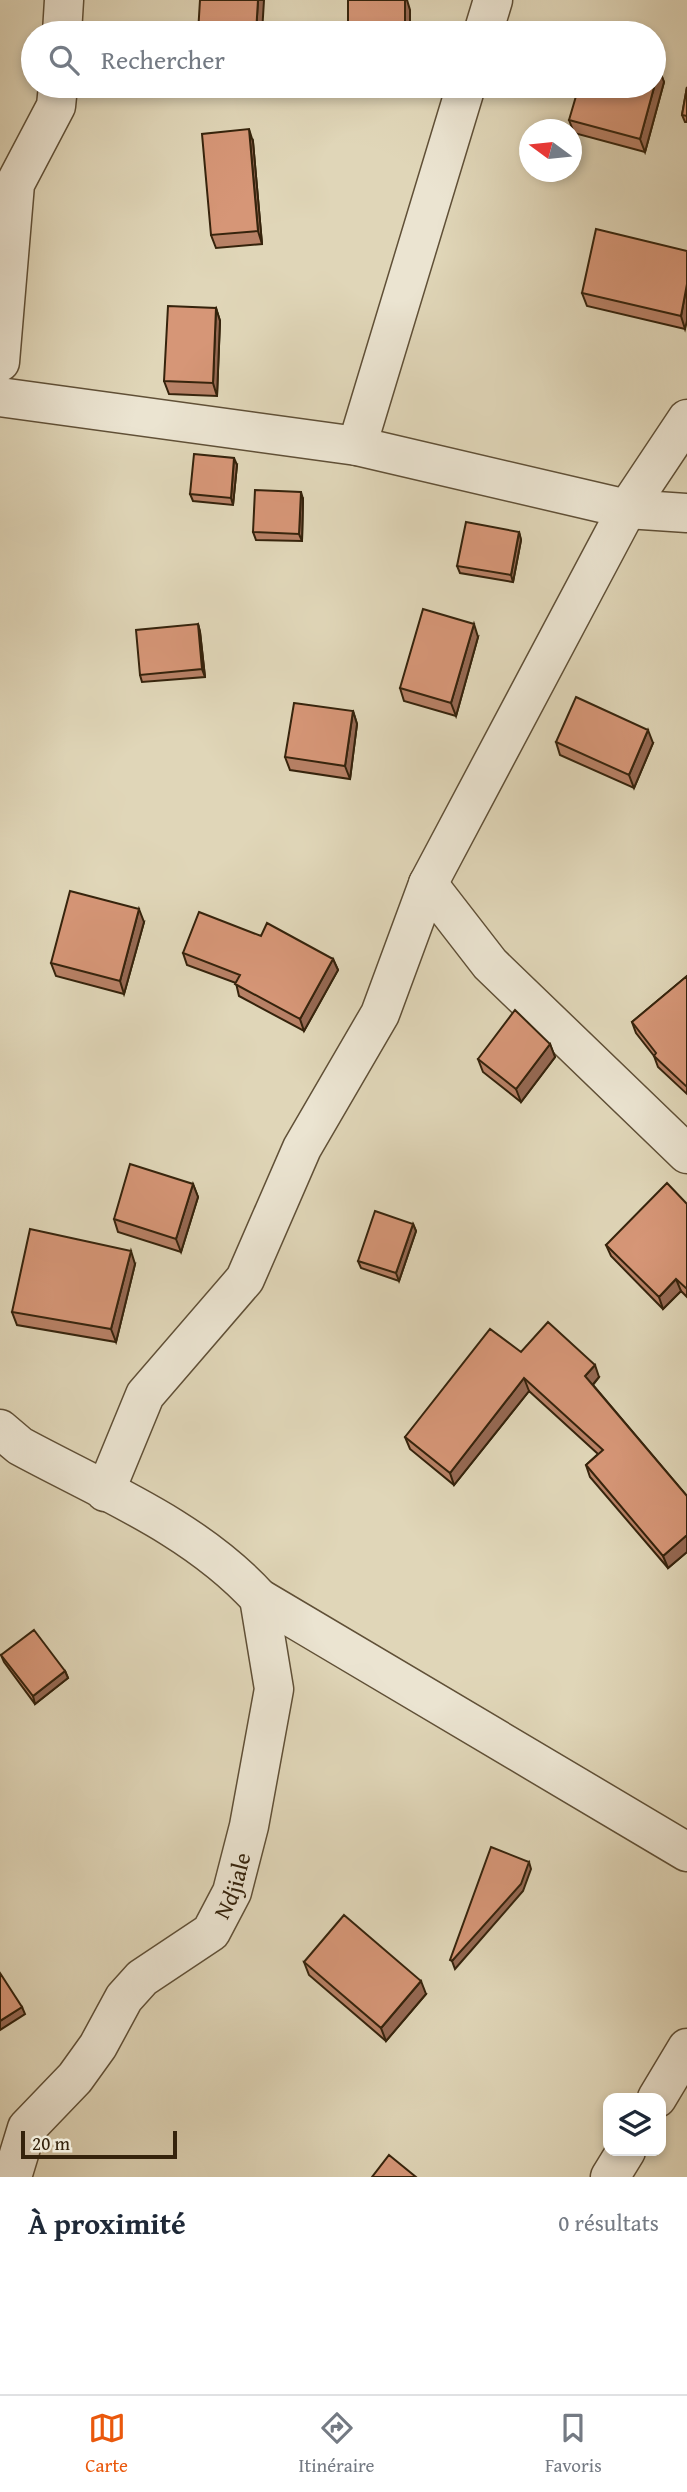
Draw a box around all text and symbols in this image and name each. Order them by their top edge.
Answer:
search box [21,21,666,98]
text: Rechercher [101,40,225,79]
icon: search [45,41,83,79]
north arrow [519,119,582,182]
street label: Ndjiale [205,1849,258,1924]
map controls [603,2093,666,2156]
button: layers [603,2093,666,2156]
scale bar [21,2128,177,2160]
text: 20 m [32,2129,70,2157]
text: À proximité [28,2201,186,2245]
text: 0 résultats [558,2206,659,2239]
tab: Carte [85,2409,128,2479]
tab: Itinéraire [299,2409,374,2479]
tab: Favoris [545,2409,602,2479]

